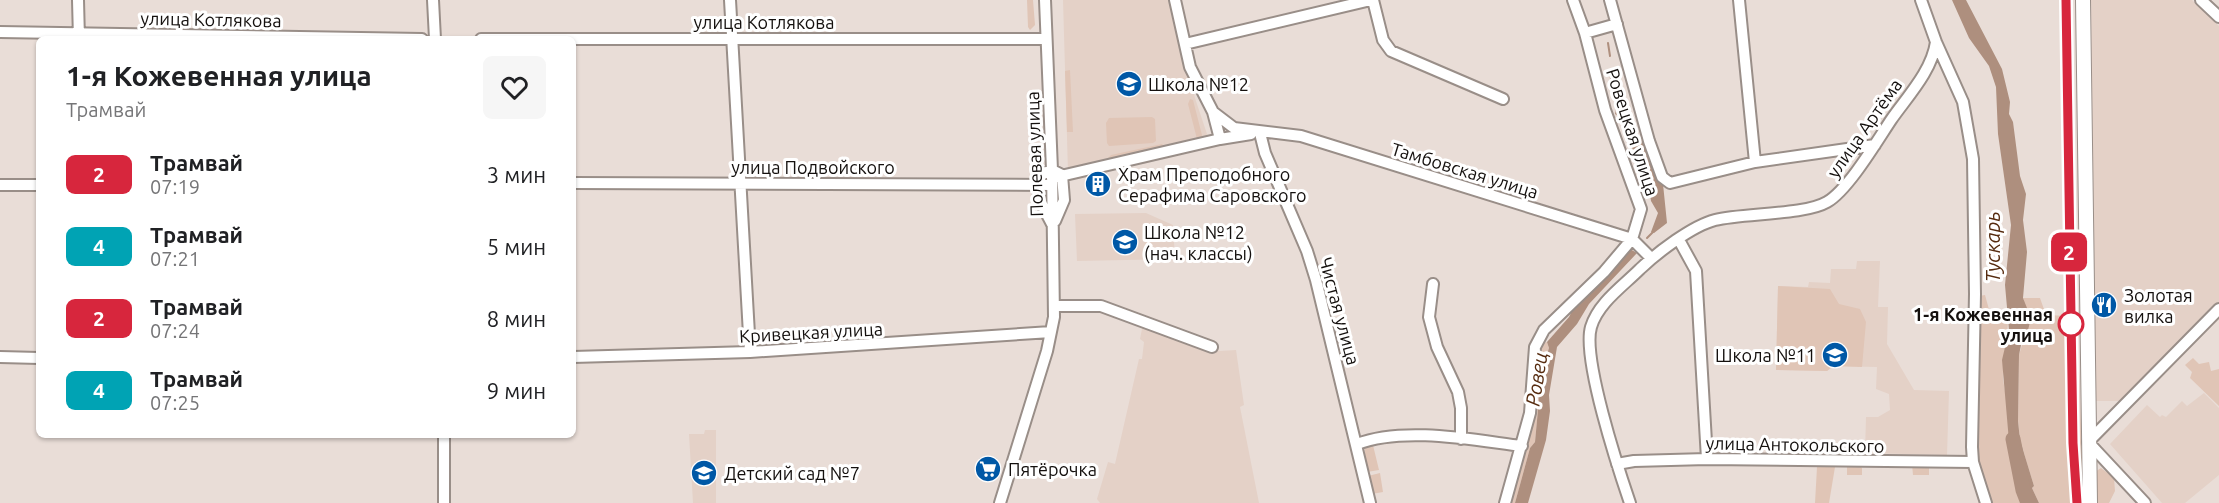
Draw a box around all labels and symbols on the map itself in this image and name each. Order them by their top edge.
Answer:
street label: улица Котлякова [140,8,282,30]
street label: улица Котлякова [693,12,835,32]
street label: Ровецкая улица [1603,66,1663,198]
school or university icon: Школа №12 [1114,69,1144,99]
place label: Школа №12 [1148,74,1249,94]
street label: улица Артёма [1823,75,1905,181]
street label: Полевая улица [1022,91,1046,217]
street label: Тамбовская улица [1389,138,1541,202]
street label: улица Подвойского [731,157,895,177]
place label: Храм Преподобного Серафима Саровского [1118,164,1306,205]
building icon: Храм Преподобного Серафима Саровского [1083,169,1113,199]
water label: Тускарь [1981,211,2004,283]
place label: Школа №12 (нач. классы) [1144,222,1253,264]
school or university icon: Школа №12 (нач. классы) [1110,227,1140,257]
line badge: 2 [2050,232,2088,272]
street label: Чистая улица [1316,255,1364,367]
place label: Золотая вилка [2124,285,2193,326]
restaurant icon: Золотая вилка [2089,290,2119,320]
place label: 1-я Кожевенная улица [1913,304,2053,345]
marker: 1-я Кожевенная улица [2058,311,2084,337]
street label: Кривецкая улица [739,318,883,346]
school or university icon: Школа №11 [1820,340,1850,370]
place label: Школа №11 [1715,345,1816,365]
water label: Ровец [1520,350,1552,408]
street label: улица Антокольского [1705,432,1885,456]
supermarket icon: Пятёрочка [973,454,1003,484]
school or university icon: Детский сад №7 [689,458,719,488]
place label: Пятёрочка [1008,459,1097,479]
place label: Детский сад №7 [724,463,860,483]

